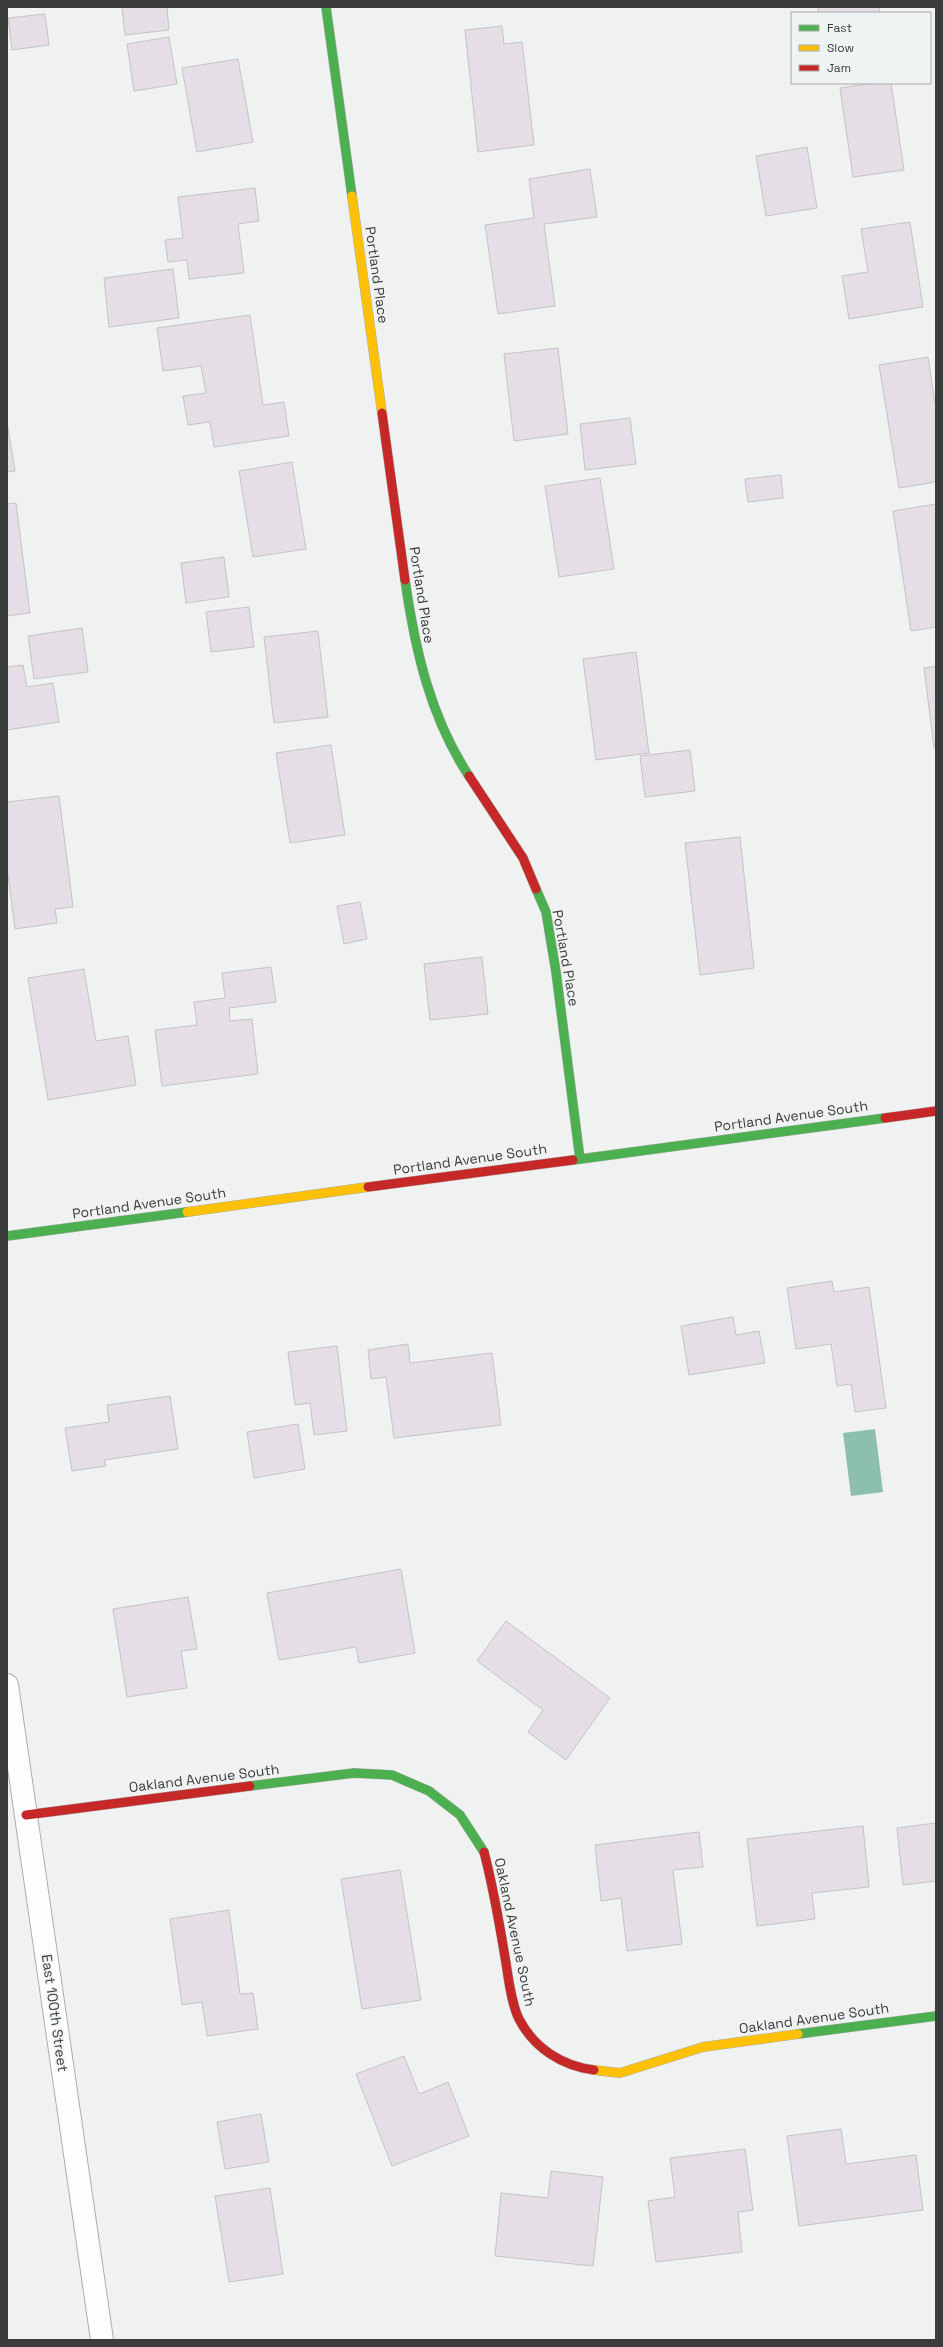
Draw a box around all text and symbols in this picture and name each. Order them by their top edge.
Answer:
legend [791,12,931,84]
text: Fast [827,20,852,36]
text: Slow [827,40,854,56]
text: Jam [827,60,851,76]
street label: Portland Place [361,225,393,325]
street label: Portland Place [405,545,439,645]
street label: Portland Place [549,908,583,1008]
street label: Portland Avenue South [713,1096,869,1136]
street label: Portland Avenue South [392,1139,548,1179]
street label: Portland Avenue South [71,1183,227,1223]
street label: Oakland Avenue South [128,1760,280,1796]
street label: Oakland Avenue South [490,1856,540,2008]
street label: East 100th Street [38,1953,72,2073]
street label: Oakland Avenue South [738,1999,890,2037]

